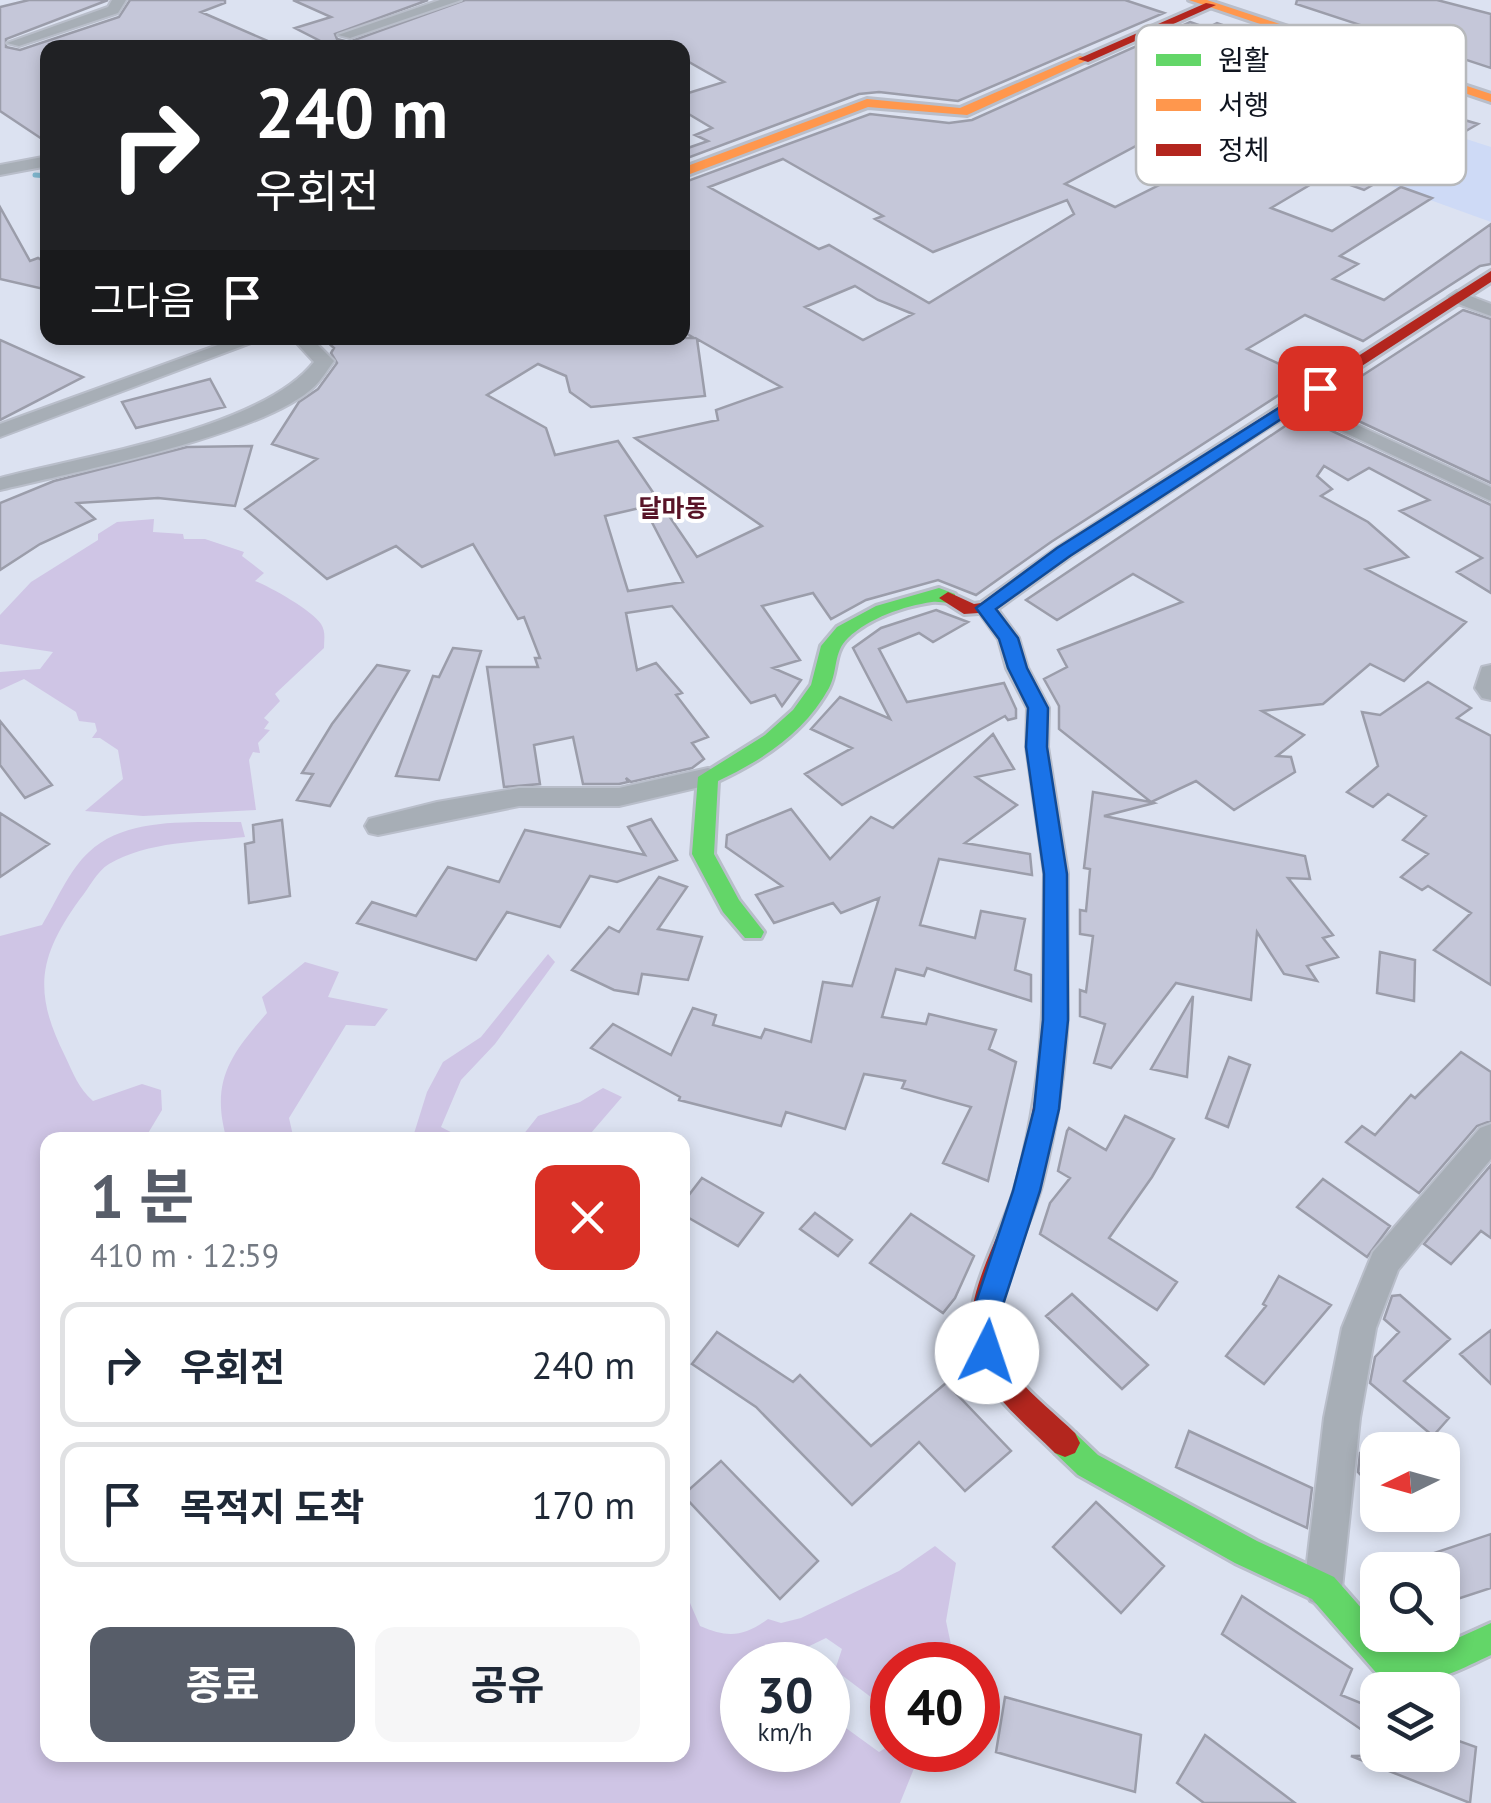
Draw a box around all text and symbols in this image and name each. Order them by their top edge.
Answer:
legend [1136,25,1466,185]
text: 원활 [1218,41,1270,78]
text: 240 m [255,67,448,157]
icon: right [90,80,220,210]
text: 서행 [1218,86,1270,123]
text: 정체 [1218,131,1270,168]
text: 우회전 [255,161,379,219]
icon: arrive [215,270,270,325]
text: 그다음 [90,275,195,324]
pin [1278,346,1363,431]
icon: arrive [1293,361,1348,416]
district label: 달마동 [638,492,708,524]
text: 1 분 [90,1157,194,1235]
button: close [535,1165,640,1270]
text: 410 m · 12:59 [90,1234,279,1276]
position arrow [935,1300,1039,1404]
icon: right [95,1337,150,1392]
text: 240 m [532,1340,635,1389]
text: 우회전 [180,1342,285,1391]
north arrow [1360,1432,1460,1532]
map controls [1360,1432,1460,1772]
icon: arrive [95,1477,150,1532]
text: 170 m [532,1480,635,1529]
text: 목적지 도착 [180,1482,364,1531]
button: search [1360,1552,1460,1652]
button: 종료 [90,1627,355,1742]
button: 공유 [375,1627,640,1742]
speed limit sign: 40 [870,1642,1000,1772]
text: 30 [757,1662,813,1727]
button: layers [1360,1672,1460,1772]
text: km/h [758,1716,812,1748]

